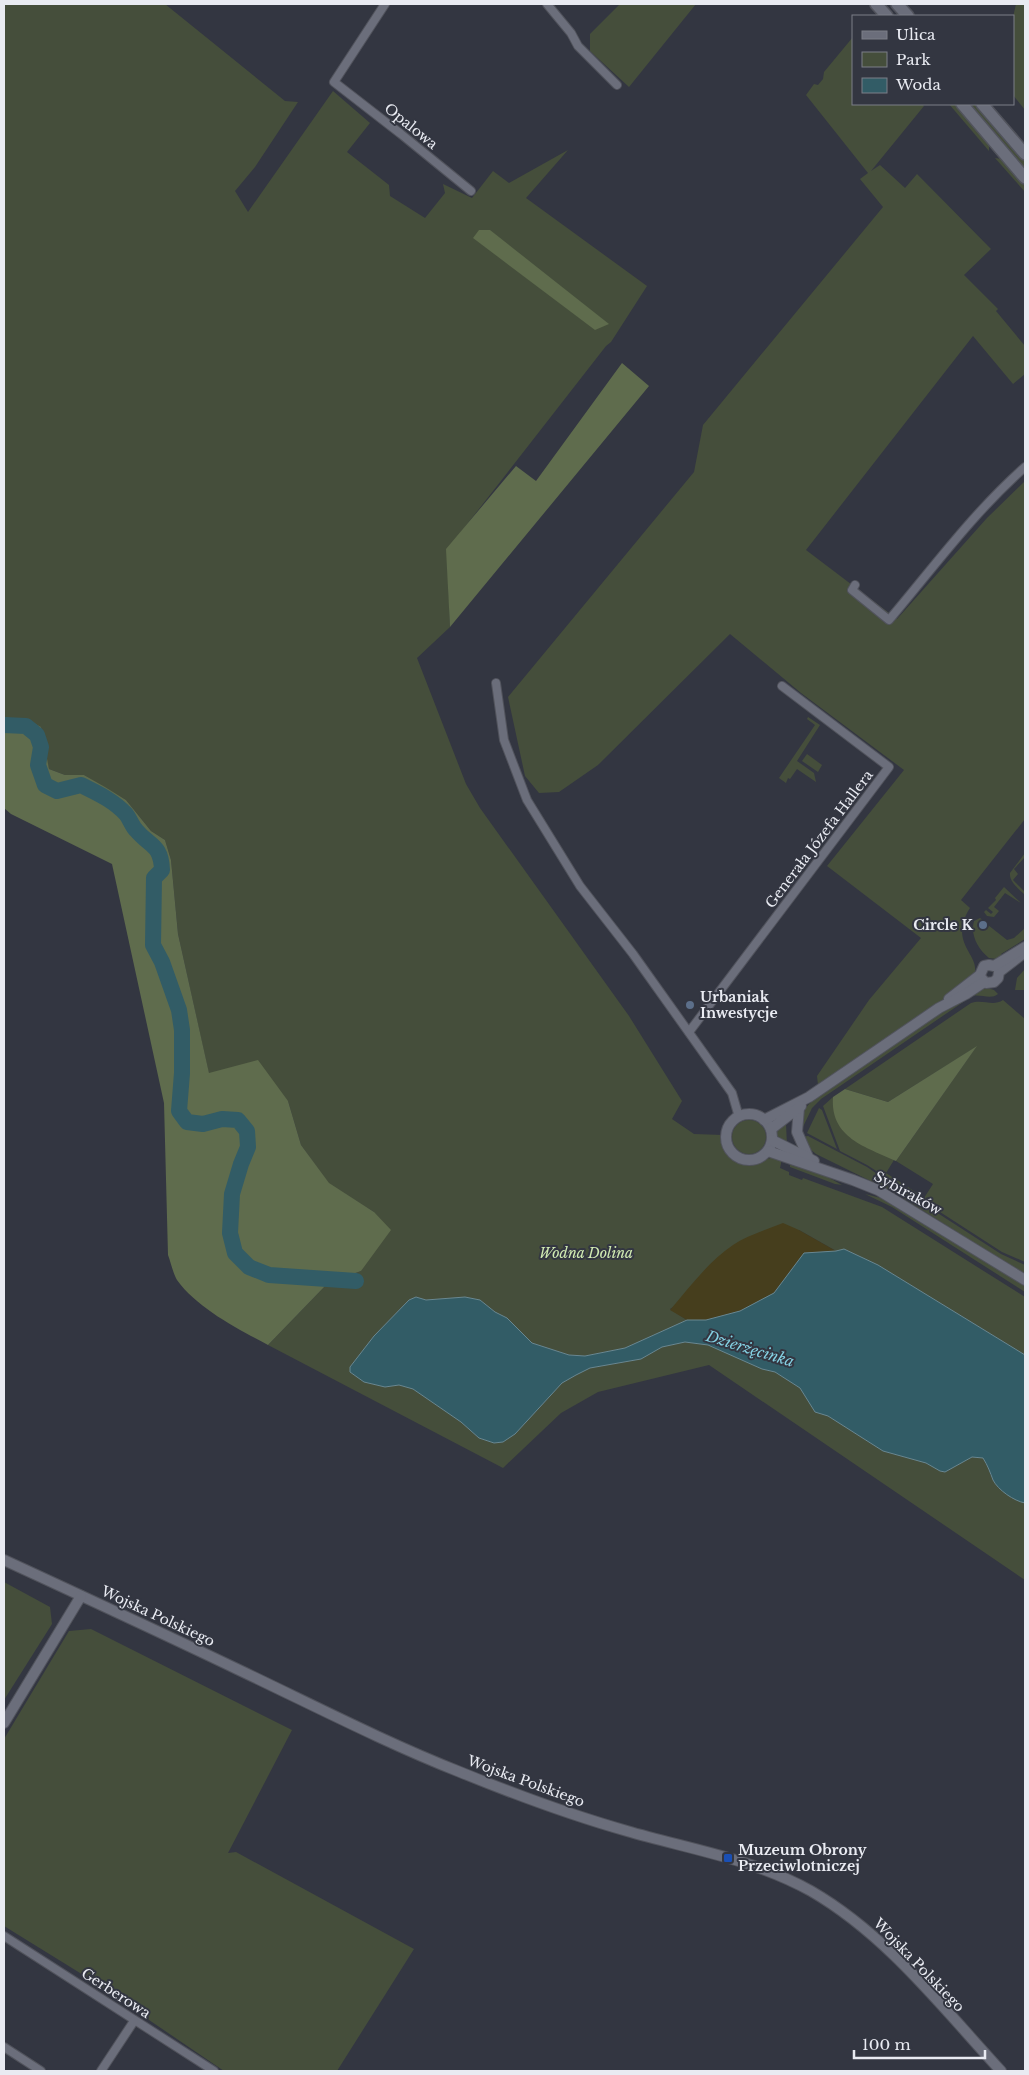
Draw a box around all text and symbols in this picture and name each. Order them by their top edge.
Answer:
legend [852,15,1014,105]
text: Ulica [896,25,936,44]
text: Park [896,50,932,69]
text: Woda [895,75,941,94]
street label: Opalowa [381,99,442,153]
street label: Generała Józefa Hallera [761,766,877,912]
place label: Circle K [913,916,973,934]
marker: Circle K [977,919,989,931]
place label: Urbaniak Inwestycje [700,988,778,1022]
marker: Urbaniak Inwestycje [684,999,696,1011]
street label: Sybiraków [871,1167,945,1219]
park label: Wodna Dolina [539,1244,633,1262]
water label: Dzierżęcinka [703,1326,797,1371]
street label: Wojska Polskiego [97,1581,218,1650]
street label: Wojska Polskiego [464,1751,587,1811]
place label: Muzeum Obrony Przeciwlotniczej [738,1841,868,1875]
marker: Muzeum Obrony Przeciwlotniczej [722,1852,734,1864]
street label: Wojska Polskiego [869,1914,968,2016]
street label: Gerberowa [78,1964,154,2022]
scale bar [854,2028,985,2060]
text: 100 m [862,2035,911,2054]

